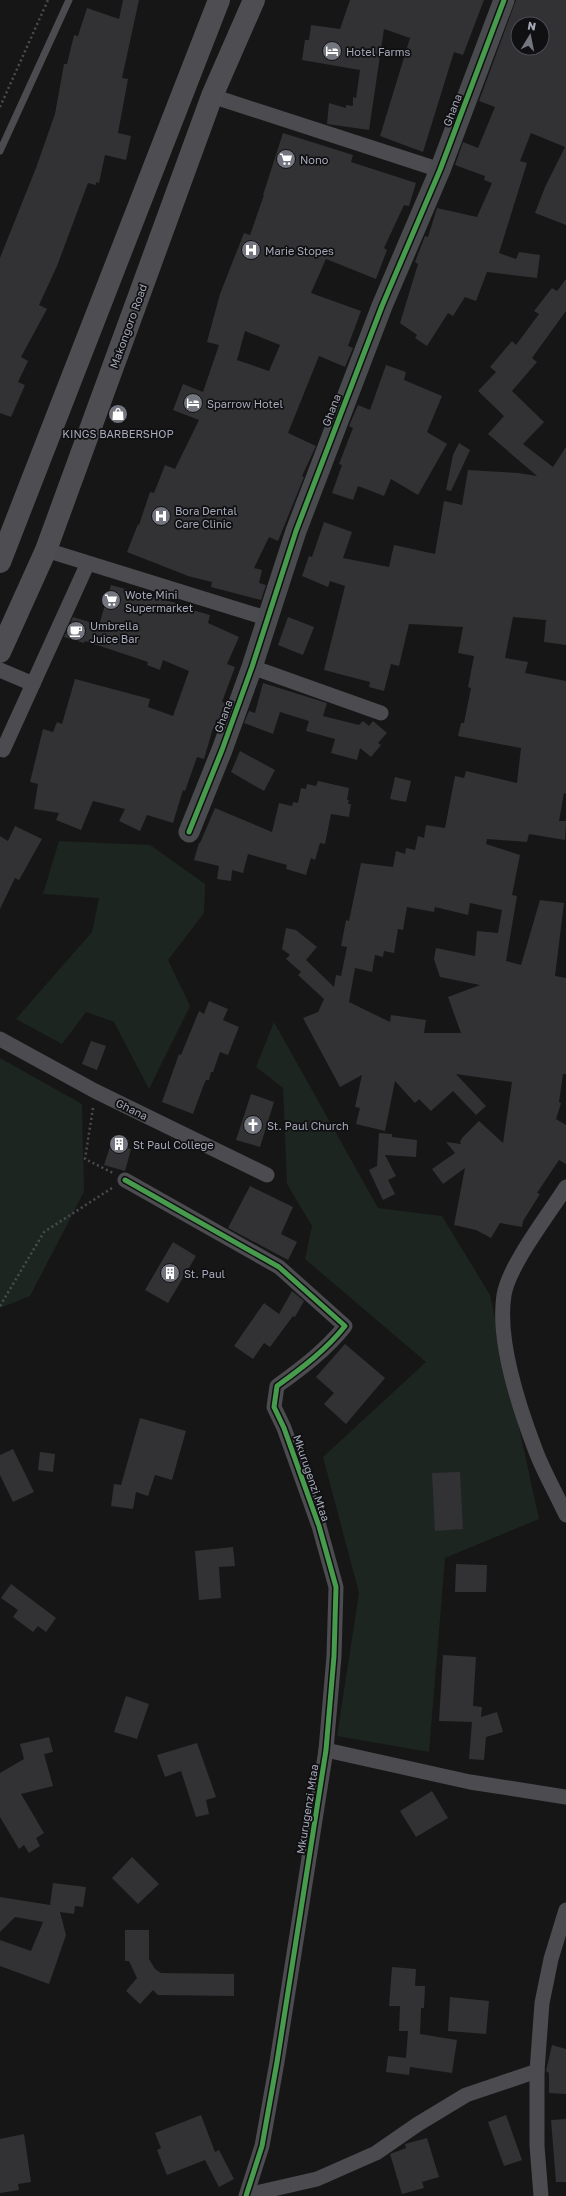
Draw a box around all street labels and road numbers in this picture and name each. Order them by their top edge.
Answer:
street label: Ghana [440,92,464,128]
street label: Makongoro Road [107,282,149,370]
street label: Ghana [319,392,343,428]
street label: Ghana [211,698,235,734]
street label: Ghana [114,1096,150,1122]
street label: Mkurugenzi Mtaa [291,1433,333,1523]
street label: Mkurugenzi Mtaa [293,1763,321,1855]

